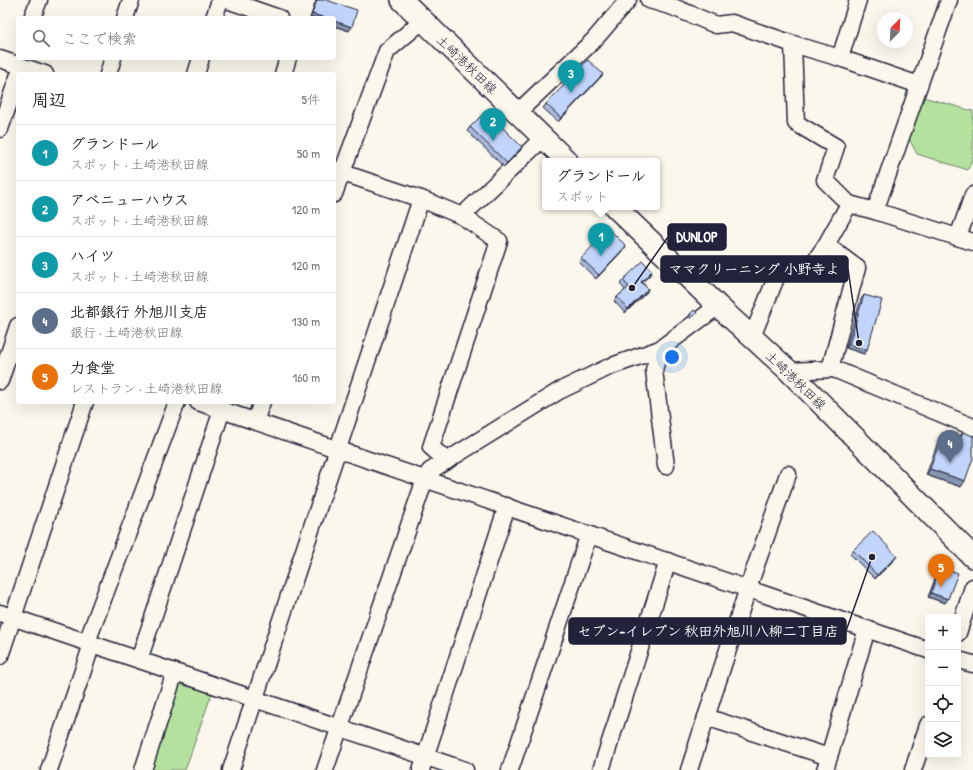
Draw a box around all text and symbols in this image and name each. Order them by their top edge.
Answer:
north arrow [877,12,913,48]
search box [16,16,336,60]
icon: search [30,27,52,49]
text: ここで検索 [62,28,137,49]
street label: 土崎港秋田線 [433,30,502,98]
pin: 3 [558,60,584,93]
text: 周辺 [32,88,66,111]
text: 5件 [302,90,320,108]
pin: 2 [480,108,506,141]
text: グランドール [70,133,159,154]
text: 1 [43,144,47,162]
text: 50 m [297,144,320,162]
text: スポット · 土崎港秋田線 [70,155,209,173]
popup [542,158,660,210]
text: グランドール [556,165,646,186]
text: スポット [556,187,608,205]
text: アベニューハウス [70,189,189,210]
text: 2 [42,200,48,218]
text: 120 m [292,200,320,218]
text: スポット · 土崎港秋田線 [70,211,209,229]
pin: 1 [588,223,614,256]
callout: DUNLOP [668,224,726,250]
text: DUNLOP [676,227,718,246]
text: ハイツ [70,245,115,266]
text: 3 [42,256,48,274]
text: 120 m [292,256,320,274]
callout: ママクリーニング 小野寺よ [661,256,848,282]
text: ママクリーニング 小野寺よ [669,259,839,278]
text: スポット · 土崎港秋田線 [70,267,209,285]
text: 北都銀行 外旭川支店 [70,301,208,322]
text: 4 [43,312,47,330]
text: 130 m [292,312,320,330]
text: 銀行 · 土崎港秋田線 [70,323,183,341]
street label: 土崎港秋田線 [762,346,831,414]
your location [662,347,682,367]
text: 力食堂 [70,357,115,378]
text: 5 [42,368,48,386]
text: 160 m [292,368,320,386]
text: レストラン · 土崎港秋田線 [70,379,223,397]
pin: 4 [937,430,963,463]
pin: 5 [928,554,954,587]
map controls [925,614,961,758]
button: + [925,614,961,650]
callout: セブン-イレブン 秋田外旭川八柳二丁目店 [569,618,846,644]
text: セブン-イレブン 秋田外旭川八柳二丁目店 [578,621,838,640]
button: − [925,650,961,686]
button: locate [925,686,961,722]
button: layers [925,722,961,758]

